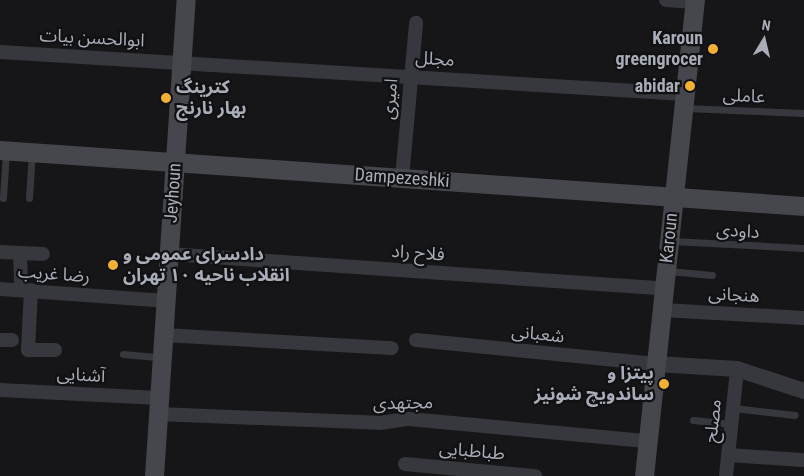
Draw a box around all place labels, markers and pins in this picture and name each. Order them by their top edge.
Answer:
place label: Karoun greengrocer [616,28,703,70]
marker: Karoun greengrocer [707,43,719,55]
place label: abidar [635,75,680,97]
place label: کترینگ بهار نارنج [176,77,246,120]
marker: abidar [684,80,696,92]
marker: کترینگ بهار نارنج [160,92,172,104]
place label: دادسرای عمومی و انقلاب ناحیه ۱۰ تهران [123,244,290,286]
marker: دادسرای عمومی و انقلاب ناحیه ۱۰ تهران [107,259,119,271]
place label: پیتزا و ساندویچ شونیز [534,363,654,406]
marker: پیتزا و ساندویچ شونیز [658,378,670,390]

